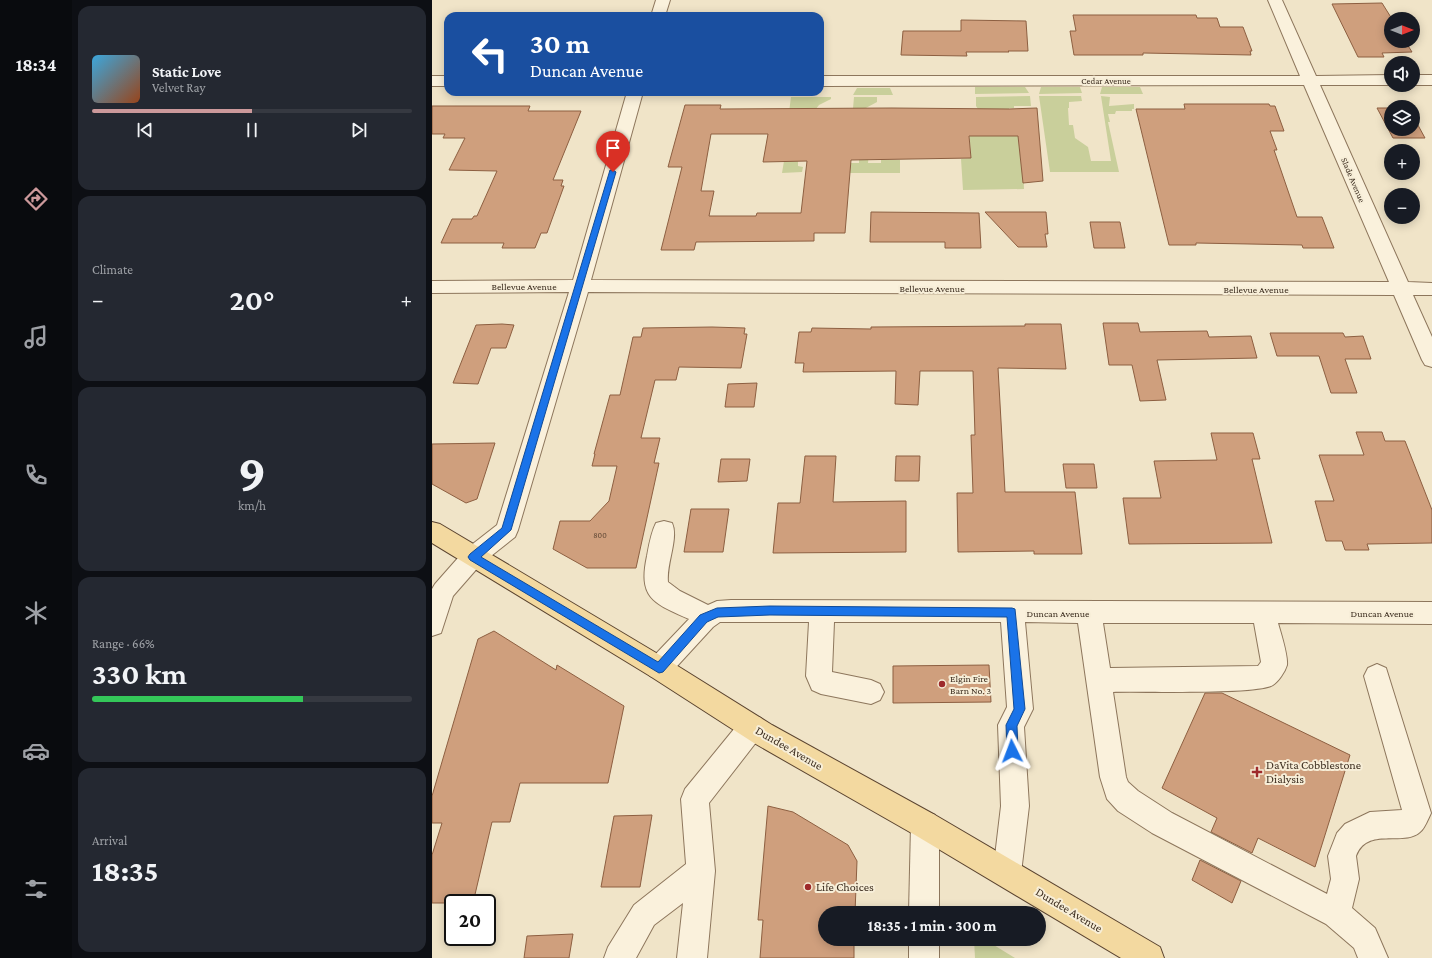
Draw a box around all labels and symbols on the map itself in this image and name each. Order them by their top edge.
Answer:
north arrow [1384,12,1420,48]
street label: Cedar Avenue [1081,76,1131,86]
pin [596,131,630,172]
street label: Slade Avenue [1339,156,1367,204]
street label: Bellevue Avenue [491,281,557,292]
street label: Bellevue Avenue [899,283,965,294]
street label: Bellevue Avenue [1223,284,1289,295]
house number: 800 [593,531,607,540]
street label: Duncan Avenue [1027,608,1090,619]
street label: Duncan Avenue [1351,608,1414,619]
place label: Elgin Fire Barn No. 3 [950,673,991,696]
marker: Elgin Fire Barn No. 3 [937,679,947,689]
street label: Dundee Avenue [753,723,825,773]
position arrow [991,730,1033,772]
place label: DaVita Cobblestone Dialysis [1266,758,1361,786]
marker: DaVita Cobblestone Dialysis [1251,766,1263,778]
place label: Life Choices [816,880,874,894]
marker: Life Choices [803,882,813,892]
street label: Dundee Avenue [1033,885,1105,935]
speed limit sign: 20 [444,894,496,946]

